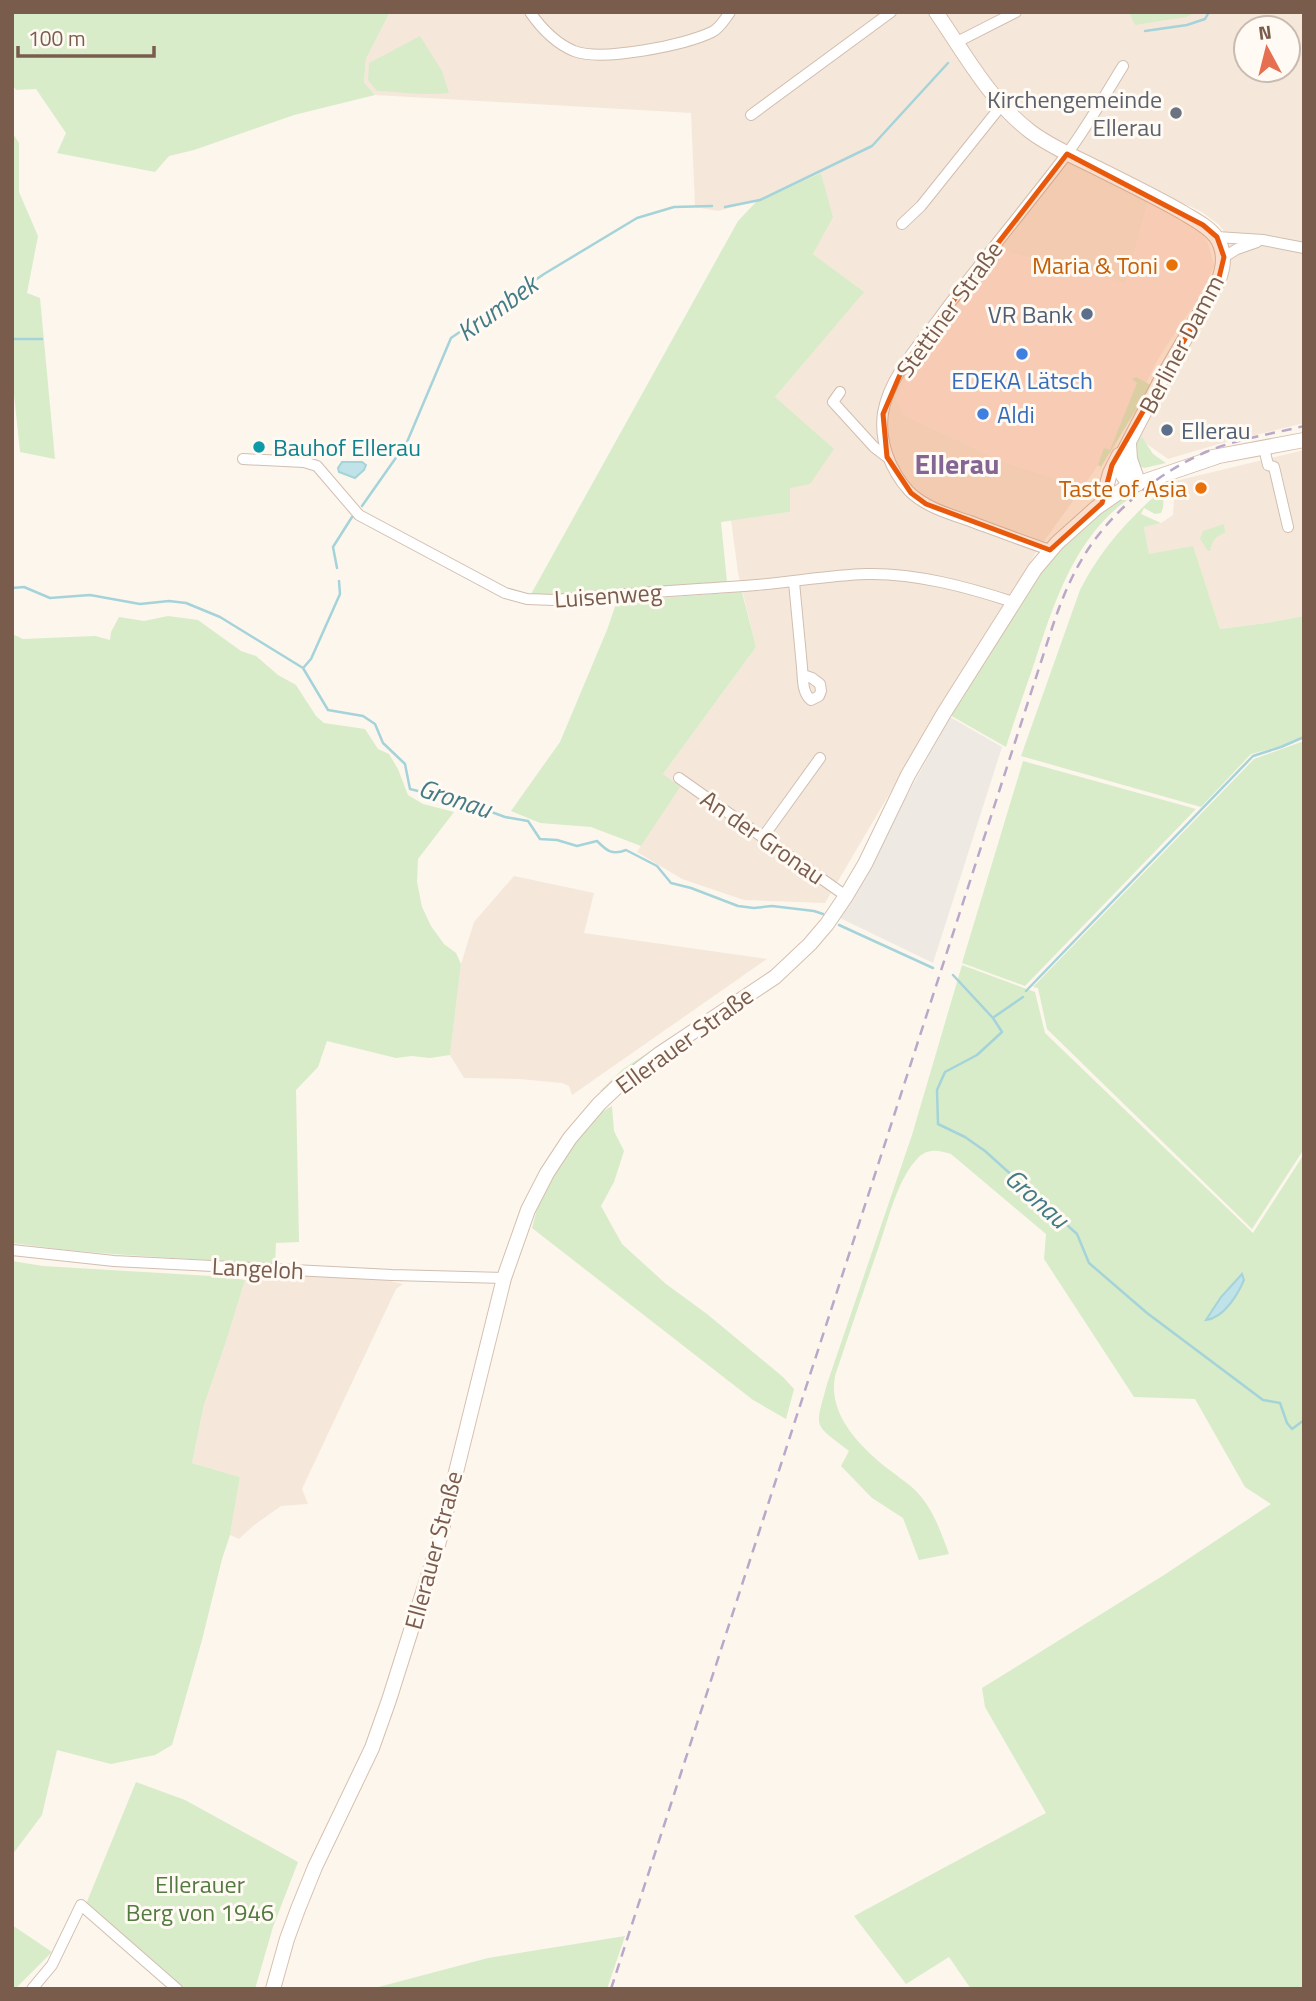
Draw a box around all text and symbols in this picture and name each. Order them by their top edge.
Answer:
scale bar [18,14,154,58]
north arrow [1232,14,1302,84]
text: N [1257,16,1273,47]
text: 100 m [28,22,85,54]
place label: Kirchengemeinde Ellerau [987,81,1162,145]
marker: Kirchengemeinde Ellerau [1168,105,1184,121]
street label: Stettiner Straße [887,233,1011,385]
place label: Maria & Toni [1032,247,1158,283]
marker: Maria & Toni [1164,257,1180,273]
water label: Krumbek [449,263,548,351]
street label: Berliner Damm [1129,268,1233,420]
place label: VR Bank [988,296,1073,332]
marker: VR Bank [1079,306,1095,322]
marker: EDEKA Lätsch [1014,346,1030,362]
place label: EDEKA Lätsch [951,362,1093,398]
place label: Aldi [997,396,1035,432]
marker: Aldi [975,406,991,422]
place label: Ellerau [1181,412,1251,448]
marker: Ellerau [1159,422,1175,438]
place label: Bauhof Ellerau [273,429,421,465]
marker: Bauhof Ellerau [251,439,267,455]
district label: Ellerau [914,442,1000,485]
place label: Taste of Asia [1059,470,1187,506]
marker: Taste of Asia [1193,480,1209,496]
street label: Luisenweg [553,573,663,617]
water label: Gronau [414,768,498,829]
street label: An der Gronau [694,781,832,893]
street label: Ellerauer Straße [608,978,760,1102]
water label: Gronau [996,1159,1079,1239]
street label: Langeloh [211,1248,305,1288]
street label: Ellerauer Straße [395,1467,471,1633]
park label: Ellerauer Berg von 1946 [126,1866,274,1930]

